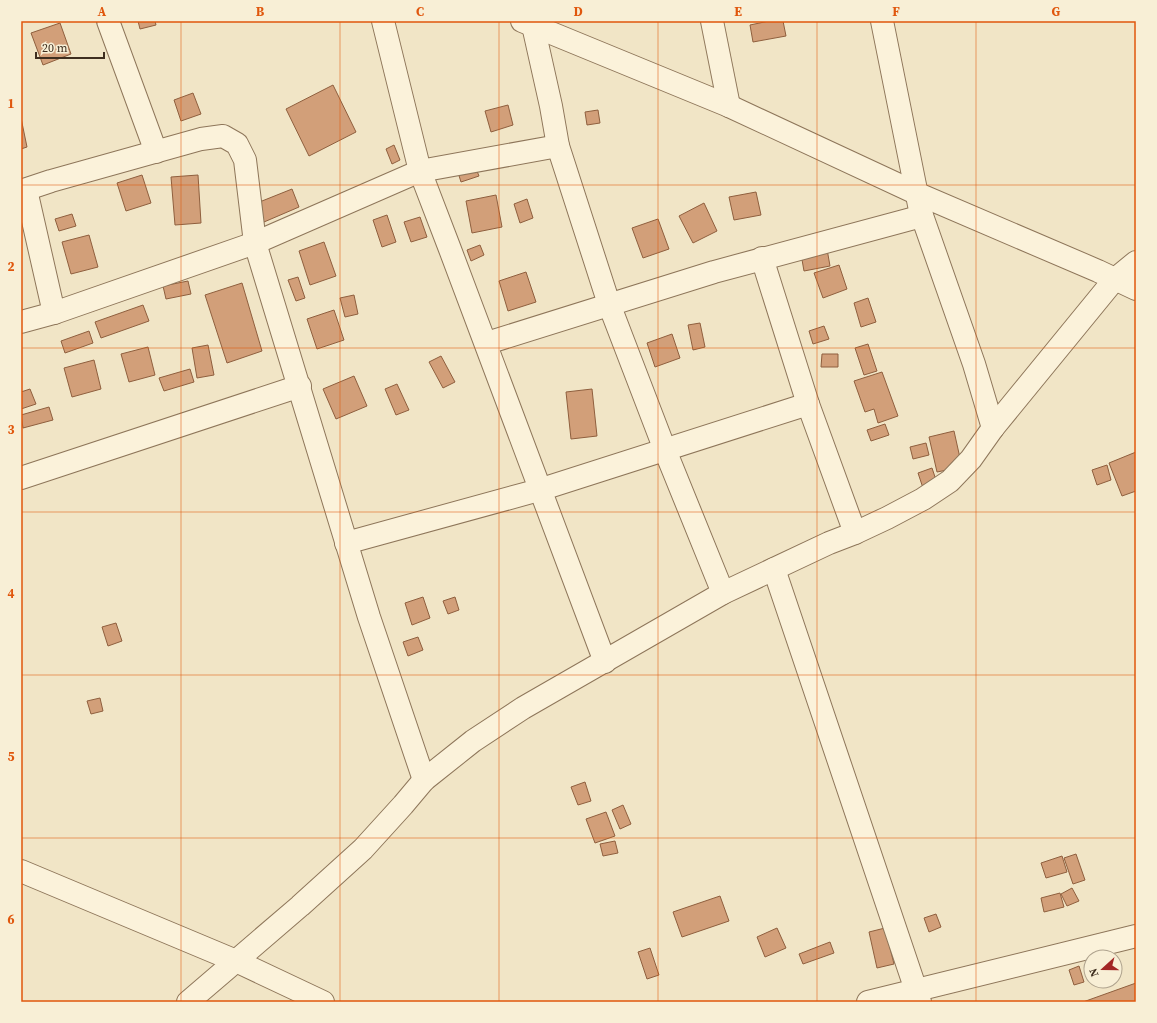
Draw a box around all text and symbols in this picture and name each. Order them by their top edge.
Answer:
text: A [98,3,107,20]
text: B [256,3,265,20]
text: C [416,3,424,20]
text: D [573,3,583,20]
text: E [734,3,742,20]
text: F [892,3,900,20]
text: G [1052,3,1061,20]
scale bar [36,34,104,60]
text: 20 m [42,40,68,56]
text: 1 [7,95,15,112]
text: 2 [7,258,15,275]
text: 3 [7,421,15,438]
text: 4 [7,585,15,602]
text: 5 [7,748,15,765]
text: 6 [7,911,15,928]
north arrow [1083,949,1123,989]
text: N [1086,966,1103,979]

